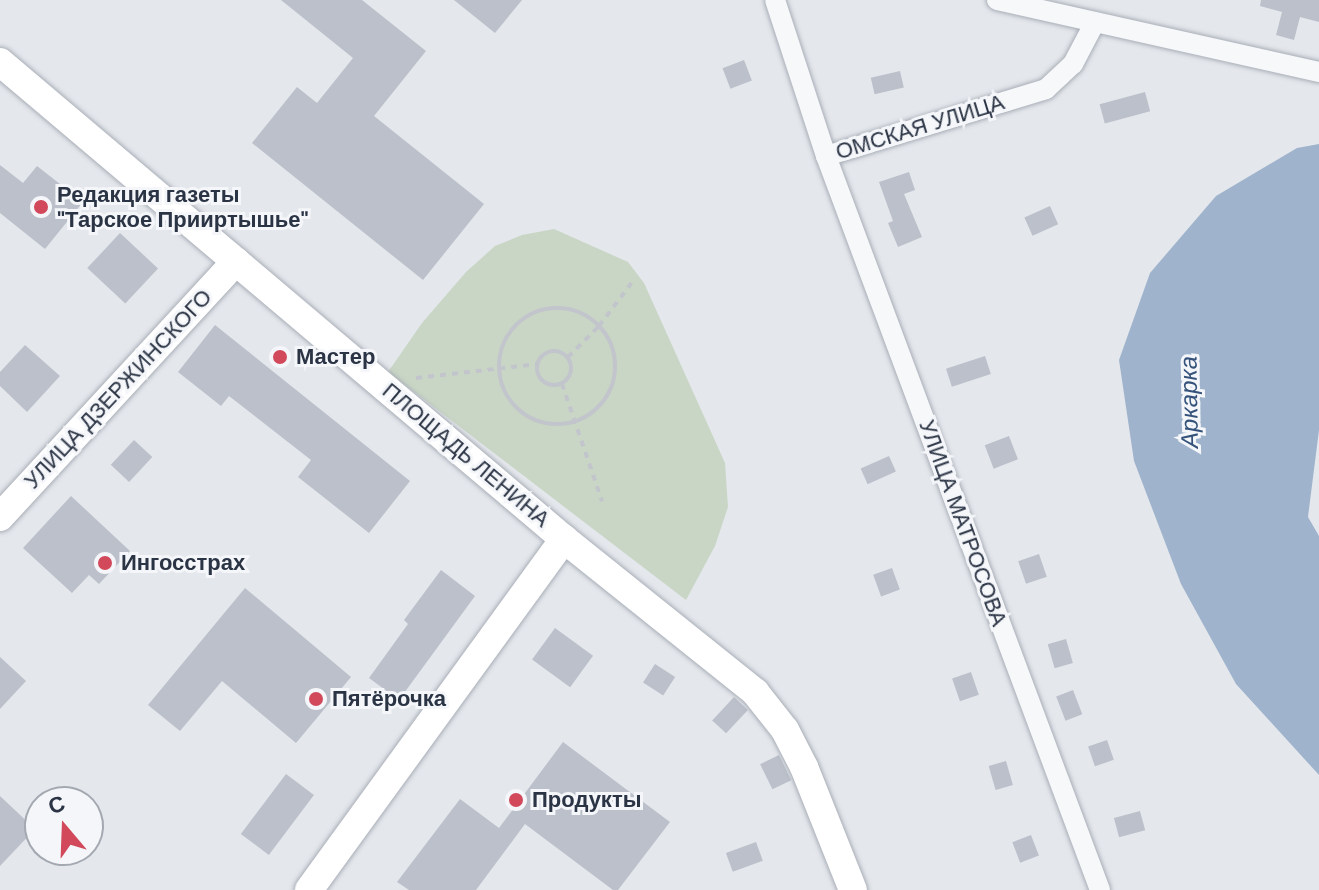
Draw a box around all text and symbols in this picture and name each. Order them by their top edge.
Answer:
street label: ОМСКАЯ УЛИЦА [832,89,1008,165]
place label: Редакция газеты "Тарское Прииртышье" [57,181,309,232]
marker: Редакция газеты "Тарское Прииртышье" [32,198,50,216]
street label: УЛИЦА ДЗЕРЖИНСКОГО [19,284,217,494]
place label: Мастер [296,344,376,370]
marker: Мастер [271,348,289,366]
water label: Аркарка [1174,356,1204,448]
street label: ПЛОЩАДЬ ЛЕНИНА [377,377,555,533]
street label: УЛИЦА МАТРОСОВА [913,416,1013,630]
place label: Ингосстрах [121,550,245,576]
marker: Ингосстрах [96,554,114,572]
place label: Пятёрочка [332,686,446,712]
marker: Пятёрочка [307,690,325,708]
north arrow [24,786,104,866]
place label: Продукты [532,787,641,813]
text: С [44,788,69,821]
marker: Продукты [507,791,525,809]

